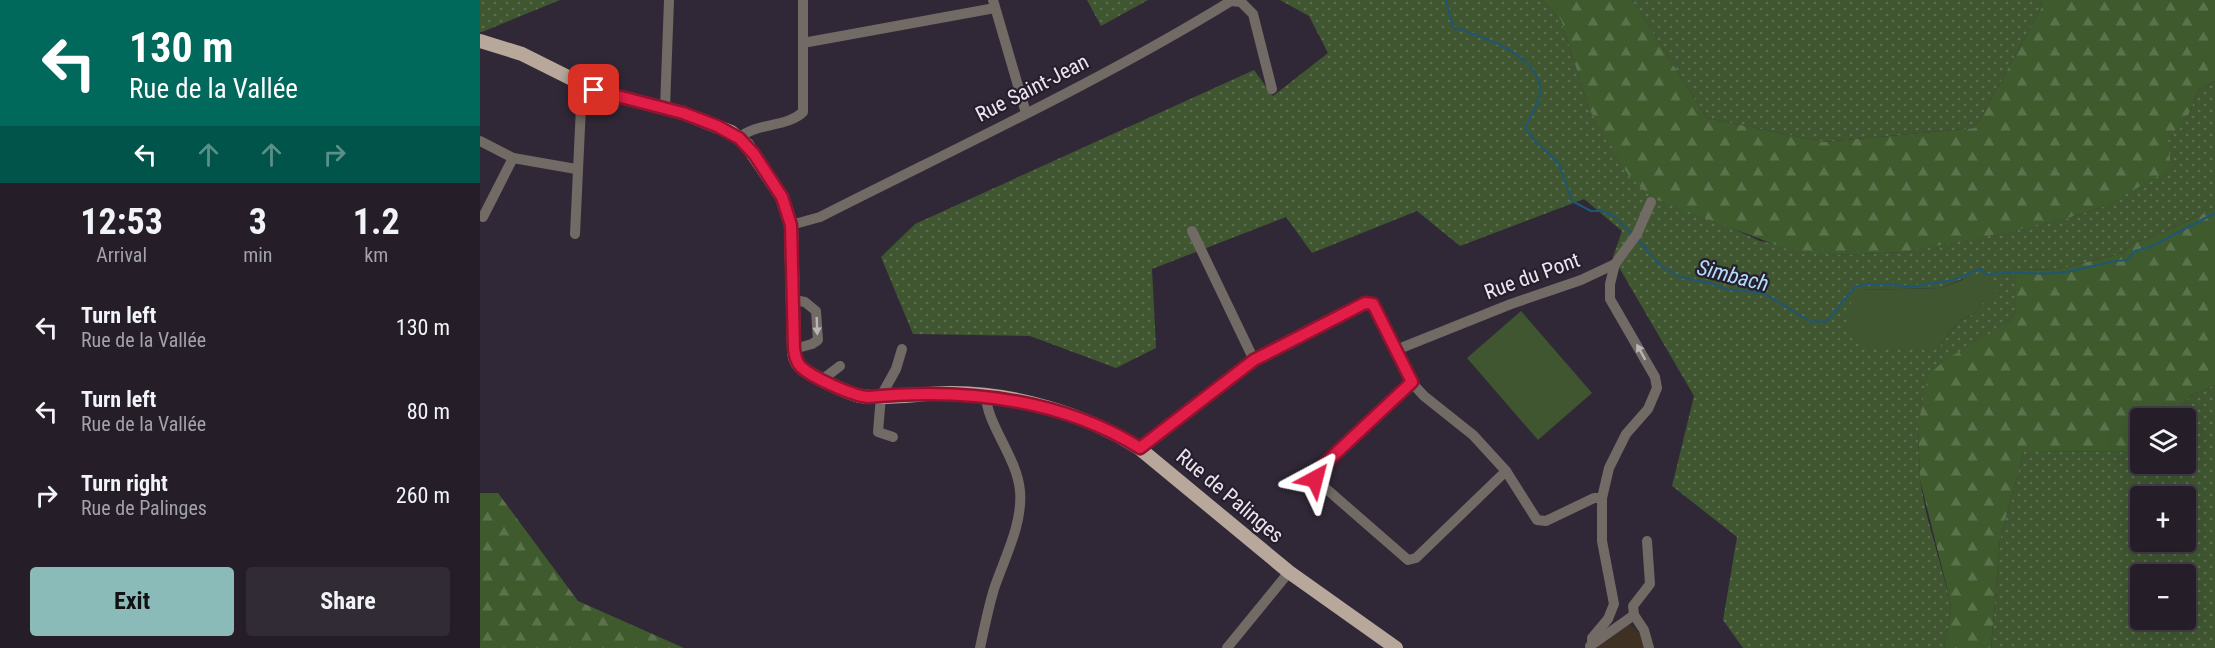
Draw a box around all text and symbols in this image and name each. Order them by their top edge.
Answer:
text: 130 m [129,23,234,72]
icon: left [30,24,108,102]
street label: Rue Saint-Jean [972,49,1092,127]
pin [568,64,619,115]
text: Rue de la Vallée [129,73,298,105]
icon: arrive [577,73,610,106]
icon: left [129,138,162,171]
icon: ahead [192,138,225,171]
icon: ahead [255,138,288,171]
icon: right [318,138,351,171]
text: 12:53 [80,201,163,243]
text: 3 [249,201,267,243]
text: 1.2 [353,201,400,243]
text: Arrival [96,243,147,267]
text: min [243,243,273,267]
text: km [364,243,388,267]
street label: Rue du Pont [1481,248,1583,304]
water label: Simbach [1694,255,1771,296]
text: Turn left [81,303,156,328]
icon: left [30,311,63,344]
text: 130 m [396,315,450,340]
one-way arrow [813,316,822,335]
text: Rue de la Vallée [81,328,206,352]
one-way arrow [1636,343,1646,360]
text: Turn left [81,387,156,412]
icon: left [30,395,63,428]
text: 80 m [407,399,450,424]
map controls [2130,408,2196,630]
button: layers [2130,408,2196,474]
text: Rue de la Vallée [81,412,206,436]
street label: Rue de Palinges [1172,444,1288,548]
position arrow [1283,447,1347,511]
text: Turn right [81,471,168,496]
icon: right [30,479,63,512]
text: 260 m [396,483,450,508]
button: + [2130,486,2196,552]
text: Rue de Palinges [81,496,207,520]
button: − [2130,564,2196,630]
button: Exit [30,567,234,636]
button: Share [246,567,450,636]

